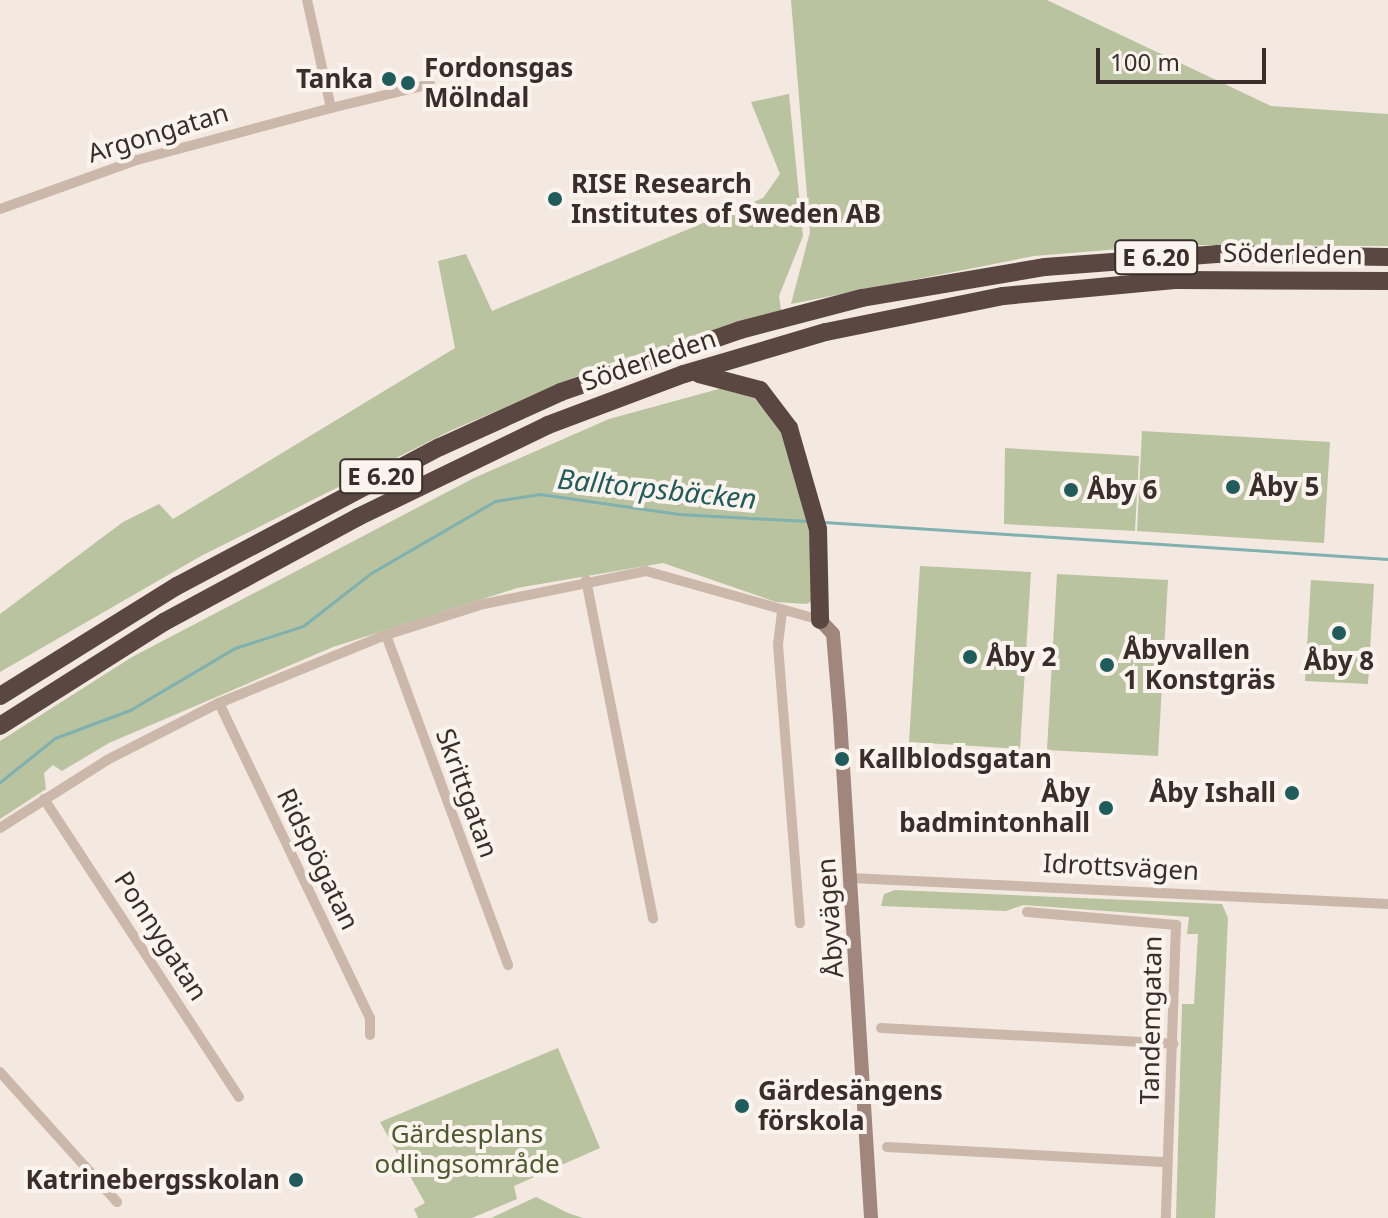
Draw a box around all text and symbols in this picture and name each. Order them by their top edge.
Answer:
scale bar [1100,32,1270,82]
text: 100 m [1110,45,1180,78]
place label: Fordonsgas Mölndal [424,52,573,114]
place label: Tanka [296,63,373,95]
marker: Tanka [380,70,398,88]
marker: Fordonsgas Mölndal [399,74,417,92]
street label: Argongatan [84,97,232,169]
place label: RISE Research Institutes of Sweden AB [571,168,881,230]
marker: RISE Research Institutes of Sweden AB [546,190,564,208]
road number: E 6.20 [1114,237,1198,277]
street label: Söderleden [1223,237,1363,271]
street label: Söderleden [578,323,720,397]
road number: E 6.20 [339,456,423,496]
water label: Balltorpsbäcken [556,461,758,515]
place label: Åby 5 [1249,471,1319,503]
place label: Åby 6 [1087,474,1157,506]
marker: Åby 5 [1224,478,1242,496]
marker: Åby 6 [1062,481,1080,499]
marker: Åby 8 [1330,624,1348,642]
place label: Åbyvallen 1 Konstgräs [1123,634,1276,696]
place label: Åby 2 [986,641,1056,673]
place label: Åby 8 [1304,645,1374,677]
marker: Åby 2 [961,648,979,666]
marker: Åbyvallen 1 Konstgräs [1098,656,1116,674]
street label: Skrittgatan [429,724,505,862]
place label: Kallblodsgatan [858,743,1052,775]
marker: Kallblodsgatan [833,750,851,768]
place label: Åby badmintonhall [899,777,1090,838]
place label: Åby Ishall [1149,777,1276,809]
street label: Ridspögatan [270,783,366,935]
marker: Åby Ishall [1283,784,1301,802]
marker: Åby badmintonhall [1097,799,1115,817]
street label: Idrottsvägen [1042,847,1200,887]
street label: Åbyvägen [810,857,850,979]
street label: Ponnygatan [108,866,214,1006]
street label: Tandemgatan [1134,935,1168,1105]
place label: Gärdesängens förskola [758,1075,943,1136]
marker: Gärdesängens förskola [733,1097,751,1115]
park label: Gärdesplans odlingsområde [374,1118,560,1180]
place label: Katrinebergsskolan [26,1164,280,1196]
marker: Katrinebergsskolan [287,1171,305,1189]

